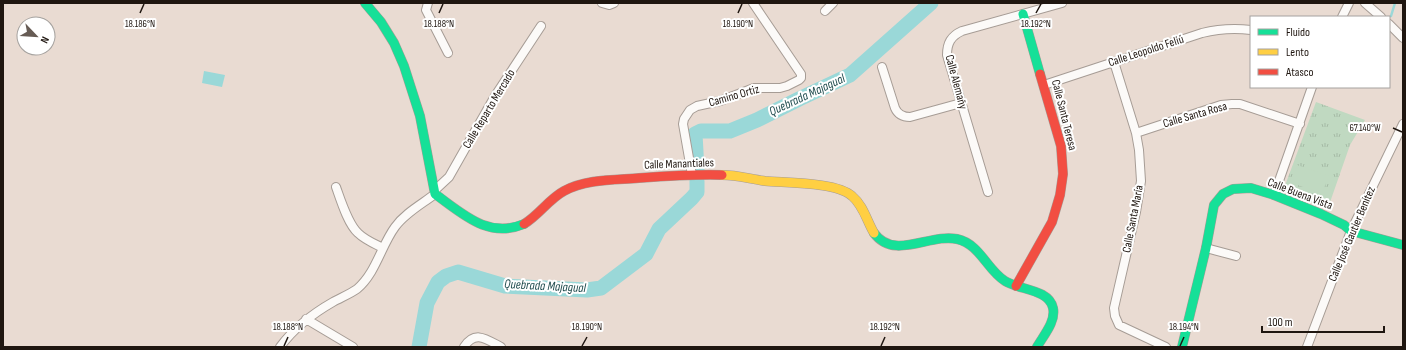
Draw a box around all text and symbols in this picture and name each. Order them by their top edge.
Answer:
north arrow [16,16,56,56]
legend [1250,16,1390,88]
text: 18.186°N [125,18,155,30]
text: 18.188°N [424,18,454,30]
text: 18.190°N [723,18,753,30]
text: 18.192°N [1021,18,1051,30]
text: Fluido [1286,25,1310,40]
street label: Calle Leopoldo Feliú [1106,32,1186,70]
text: N [37,35,52,46]
text: Lento [1286,45,1309,60]
street label: Calle Alemañy [942,53,971,111]
text: Atasco [1285,65,1313,80]
street label: Calle Reparto Mercado [459,67,519,151]
water label: Quebrada Majagual [767,70,848,120]
street label: Calle Santa Teresa [1048,78,1080,152]
street label: Camino Ortiz [707,81,762,110]
street label: Calle Santa Rosa [1161,99,1229,131]
text: 67.140°W [1349,122,1381,134]
street label: Calle Manantiales [644,155,714,173]
street label: Calle Buena Vista [1265,175,1335,213]
street label: Calle Santa María [1119,184,1147,254]
street label: Calle José Gautier Benítez [1325,184,1379,284]
water label: Quebrada Majagual [504,276,587,296]
scale bar [1262,308,1384,334]
text: 100 m [1268,315,1293,330]
text: 18.188°N [273,321,303,333]
text: 18.190°N [572,321,602,333]
text: 18.192°N [870,321,900,333]
text: 18.194°N [1169,321,1199,333]

